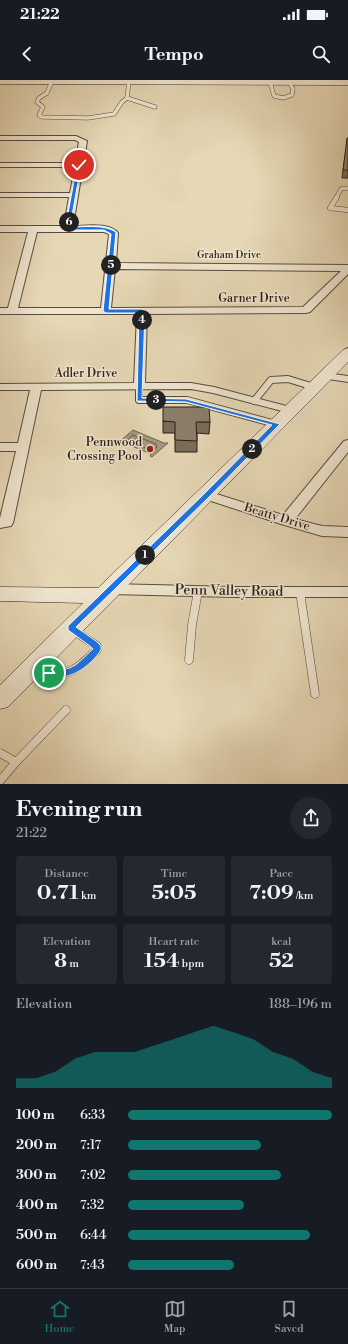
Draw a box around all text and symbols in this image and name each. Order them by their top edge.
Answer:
text: 21:22 [20,5,60,24]
icon: back [16,43,38,65]
text: Tempo [144,43,204,66]
icon: search [310,43,332,65]
pin [62,148,96,182]
icon: check [68,154,90,176]
pin: 6 [59,212,79,232]
text: 6 [66,215,72,229]
street label: Graham Drive [197,249,261,261]
pin: 5 [101,255,121,275]
text: 5 [108,258,114,272]
street label: Garner Drive [218,291,290,306]
pin: 4 [132,310,152,330]
text: 4 [138,313,146,327]
street label: Adler Drive [54,366,117,381]
pin: 3 [146,390,166,410]
text: 3 [153,393,159,407]
place label: Pennwood Crossing Pool [67,435,142,464]
pin: 2 [242,439,262,459]
text: 2 [249,442,255,456]
marker: Pennwood Crossing Pool [145,444,155,454]
street label: Beatty Drive [241,500,312,534]
pin: 1 [135,545,155,565]
text: 1 [142,548,148,562]
street label: Penn Valley Road [175,581,284,601]
pin [32,656,66,690]
icon: arrive [38,662,60,684]
text: Evening run [16,796,142,823]
button: share [290,797,332,839]
text: 21:22 [16,825,47,841]
text: Distance [44,867,89,881]
text: Time [161,867,187,881]
text: Pace [270,867,293,881]
text: 0.71 [37,881,79,906]
text: 5:05 [152,881,196,906]
text: 7:09 [249,881,294,906]
text: km [79,889,96,903]
text: /km [294,889,313,903]
text: Elevation [43,935,90,949]
text: Heart rate [149,935,199,949]
text: kcal [271,935,291,949]
text: 8 [54,949,67,974]
text: 154 [144,949,180,974]
text: 52 [269,949,294,974]
text: m [67,957,79,971]
text: bpm [180,957,204,971]
text: Elevation [16,996,72,1012]
text: 188–196 m [269,996,332,1012]
text: 100 m [16,1107,55,1123]
text: 6:33 [80,1107,105,1123]
text: 200 m [16,1137,57,1153]
text: 7:17 [80,1137,101,1153]
text: 300 m [16,1167,57,1183]
text: 7:02 [80,1167,105,1183]
text: 400 m [16,1197,58,1213]
text: 7:32 [80,1197,104,1213]
text: 500 m [16,1227,57,1243]
text: 6:44 [80,1227,107,1243]
text: 600 m [16,1257,57,1273]
text: 7:43 [80,1257,105,1273]
tab: Home [44,1298,75,1336]
tab: Map [164,1298,186,1336]
tab: Saved [275,1298,304,1336]

